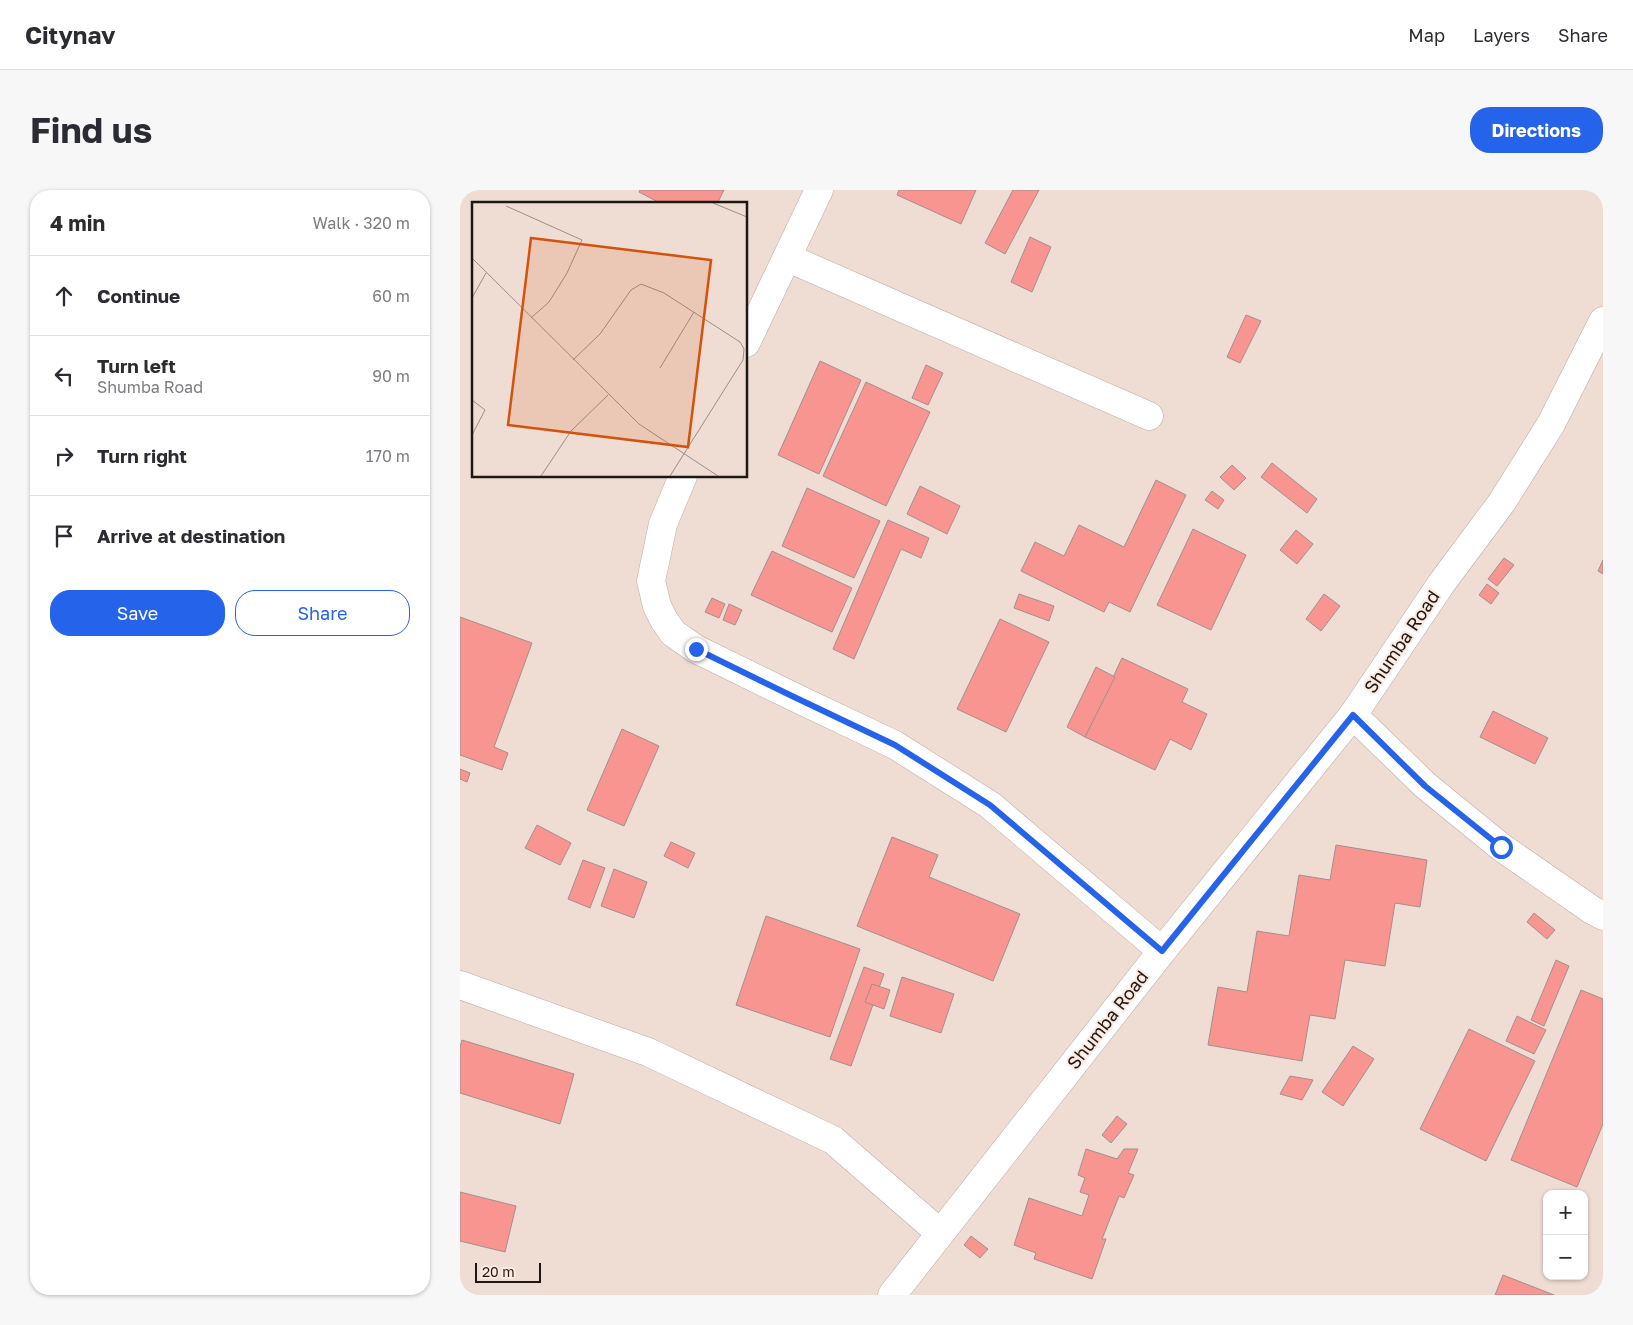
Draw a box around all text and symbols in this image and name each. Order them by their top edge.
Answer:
text: Citynav [25,20,115,49]
text: Map [1408,24,1445,46]
text: Layers [1473,24,1530,46]
text: Share [1558,24,1608,46]
button: Directions [1470,107,1603,153]
text: Find us [30,109,152,151]
inset map [472,202,748,478]
text: 4 min [50,210,105,236]
text: Walk · 320 m [313,213,410,233]
icon: ahead [50,282,78,310]
text: Continue [97,284,180,307]
text: 60 m [372,286,410,306]
text: Turn left [97,354,176,377]
icon: left [50,362,78,390]
text: 90 m [372,366,410,386]
text: Shumba Road [97,377,203,397]
icon: right [50,442,78,470]
text: Turn right [97,444,187,467]
text: 170 m [366,446,410,466]
icon: arrive [50,522,78,550]
text: Arrive at destination [97,524,285,547]
street label: Shumba Road [1359,586,1444,697]
button: Save [50,590,225,636]
button: Share [235,590,410,636]
route end [685,638,708,661]
route start [1490,836,1513,859]
street label: Shumba Road [1062,966,1153,1073]
map controls [1543,1190,1588,1280]
button: + [1543,1190,1588,1235]
button: − [1543,1235,1588,1280]
scale bar [475,1260,541,1283]
text: 20 m [482,1263,515,1280]

